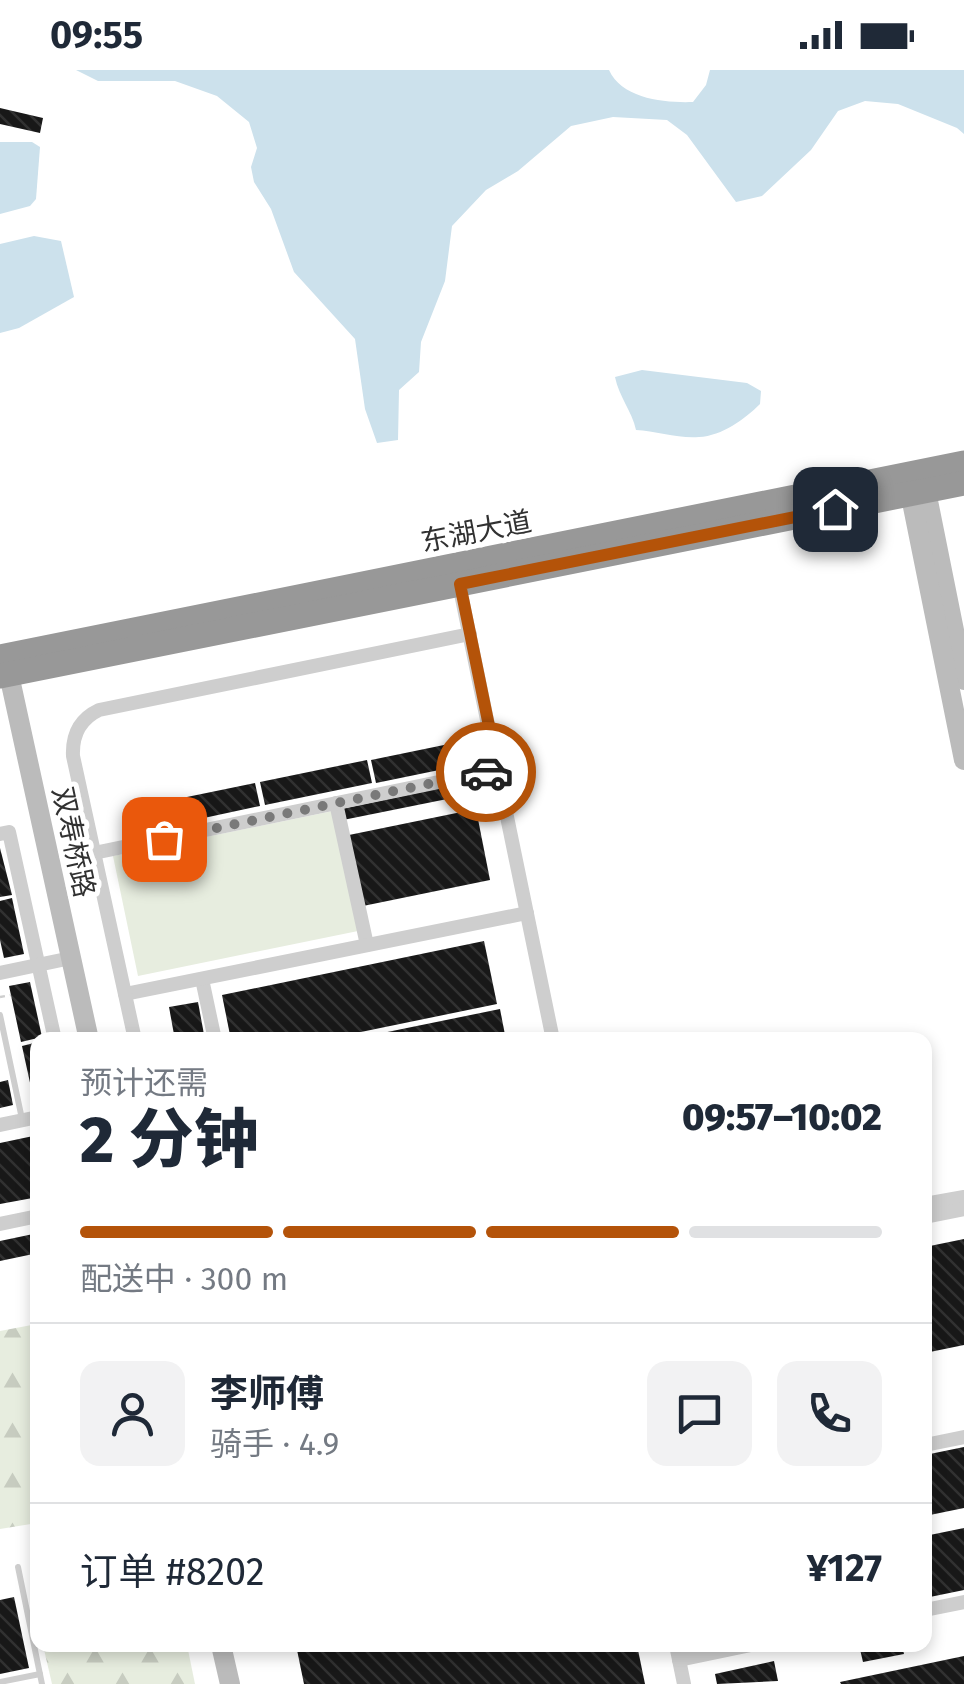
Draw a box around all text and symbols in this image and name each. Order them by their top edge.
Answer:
text: 09:55 [50,12,143,58]
pin [793,467,878,552]
icon: home [808,482,863,537]
street label: 东湖大道 [418,505,534,558]
courier [436,722,536,822]
icon: car [459,745,514,800]
street label: 双寿桥路 [46,784,101,900]
pin [122,797,207,882]
icon: bag [137,812,192,867]
text: 预计还需 [80,1064,208,1102]
text: 09:57–10:02 [682,1094,882,1140]
text: 2 分钟 [80,1101,259,1179]
text: 配送中 · 300 m [80,1260,288,1298]
button: person [80,1361,185,1466]
button: chat [647,1361,752,1466]
button: phone [777,1361,882,1466]
text: 李师傅 [210,1371,324,1417]
text: 骑手 · 4.9 [210,1425,339,1463]
text: ¥127 [807,1545,882,1591]
text: 订单 #8202 [80,1549,265,1595]

